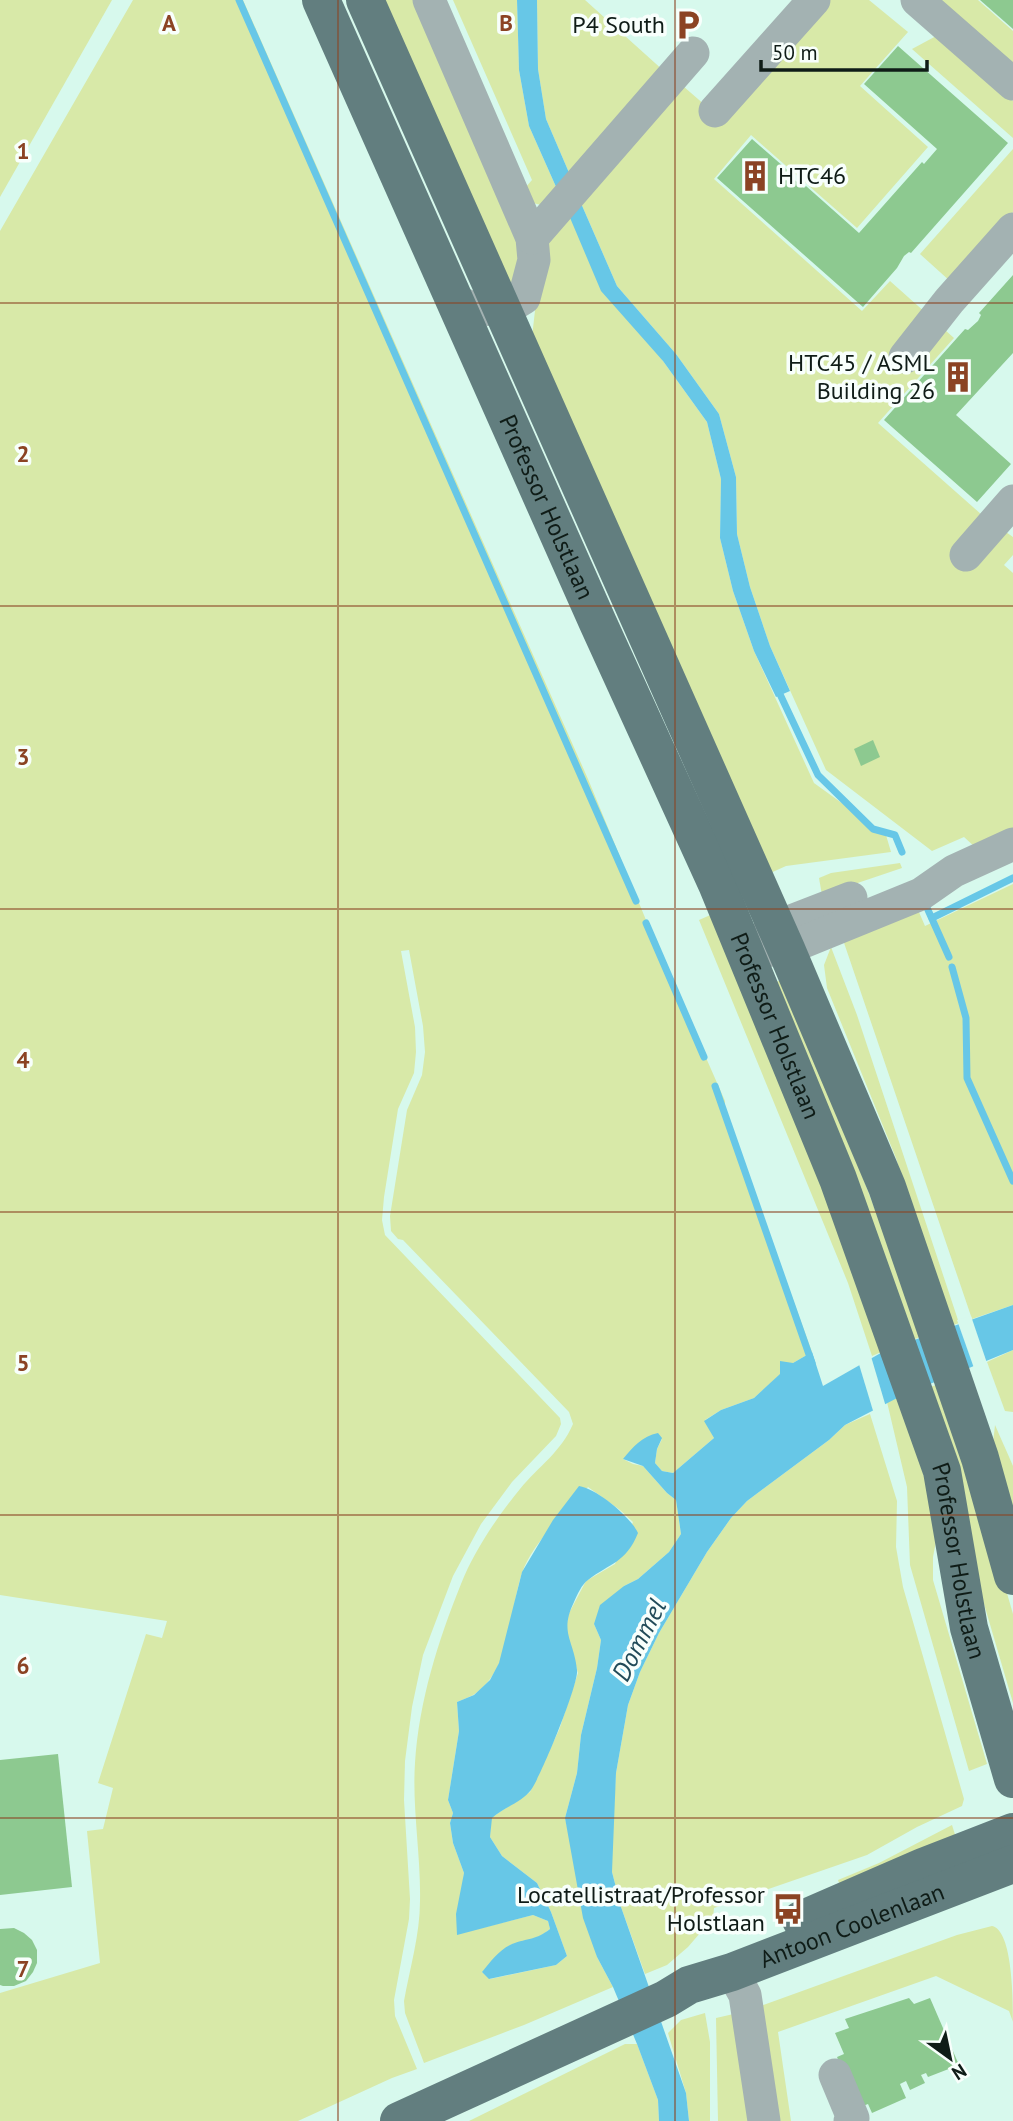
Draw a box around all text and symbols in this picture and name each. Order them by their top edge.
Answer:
text: A [162,8,176,37]
text: B [499,8,513,37]
parking icon: P4 South [671,8,705,42]
place label: P4 South [572,9,665,40]
scale bar [761,28,927,72]
text: 50 m [772,39,818,66]
text: 1 [16,136,30,165]
building icon: HTC46 [738,159,772,193]
place label: HTC46 [778,160,846,191]
place label: HTC45 / ASML Building 26 [788,347,935,406]
building icon: HTC45 / ASML Building 26 [941,360,975,394]
street label: Professor Holstlaan [492,410,602,604]
text: 2 [16,439,30,468]
text: 3 [16,742,30,771]
street label: Professor Holstlaan [724,928,828,1124]
text: 4 [16,1045,30,1074]
text: 5 [16,1348,30,1377]
street label: Professor Holstlaan [925,1458,993,1663]
water label: Dommel [604,1593,673,1686]
text: 6 [16,1651,30,1680]
street label: Antoon Coolenlaan [755,1876,949,1975]
place label: Locatellistraat/Professor Holstlaan [517,1879,765,1938]
bus stop icon: Locatellistraat/Professor Holstlaan [771,1892,805,1926]
text: 7 [16,1954,30,1983]
north arrow [915,2023,985,2093]
text: N [947,2059,971,2086]

